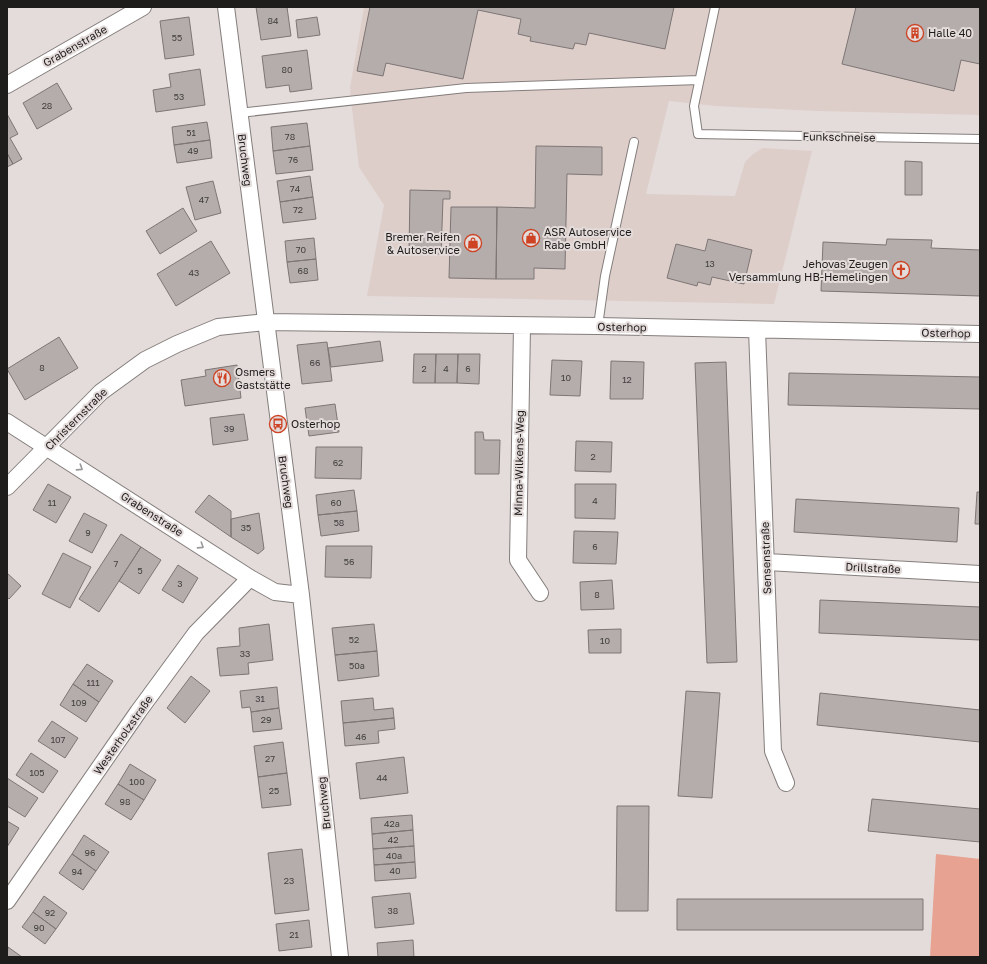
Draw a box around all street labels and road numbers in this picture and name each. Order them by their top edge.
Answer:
street label: Grabenstraße [41,22,109,69]
street label: Funkschneise [802,129,876,144]
street label: Bruchweg [236,133,255,187]
street label: Osterhop [597,320,647,333]
street label: Osterhop [921,326,971,339]
street label: Christernstraße [42,385,109,452]
street label: Minna-Wilkens-Weg [511,410,526,516]
street label: Bruchweg [276,455,297,509]
street label: Grabenstraße [119,489,186,538]
street label: Sensenstraße [758,522,773,594]
street label: Drillstraße [845,560,901,575]
street label: Westerholzstraße [90,693,155,777]
street label: Bruchweg [314,776,333,830]

